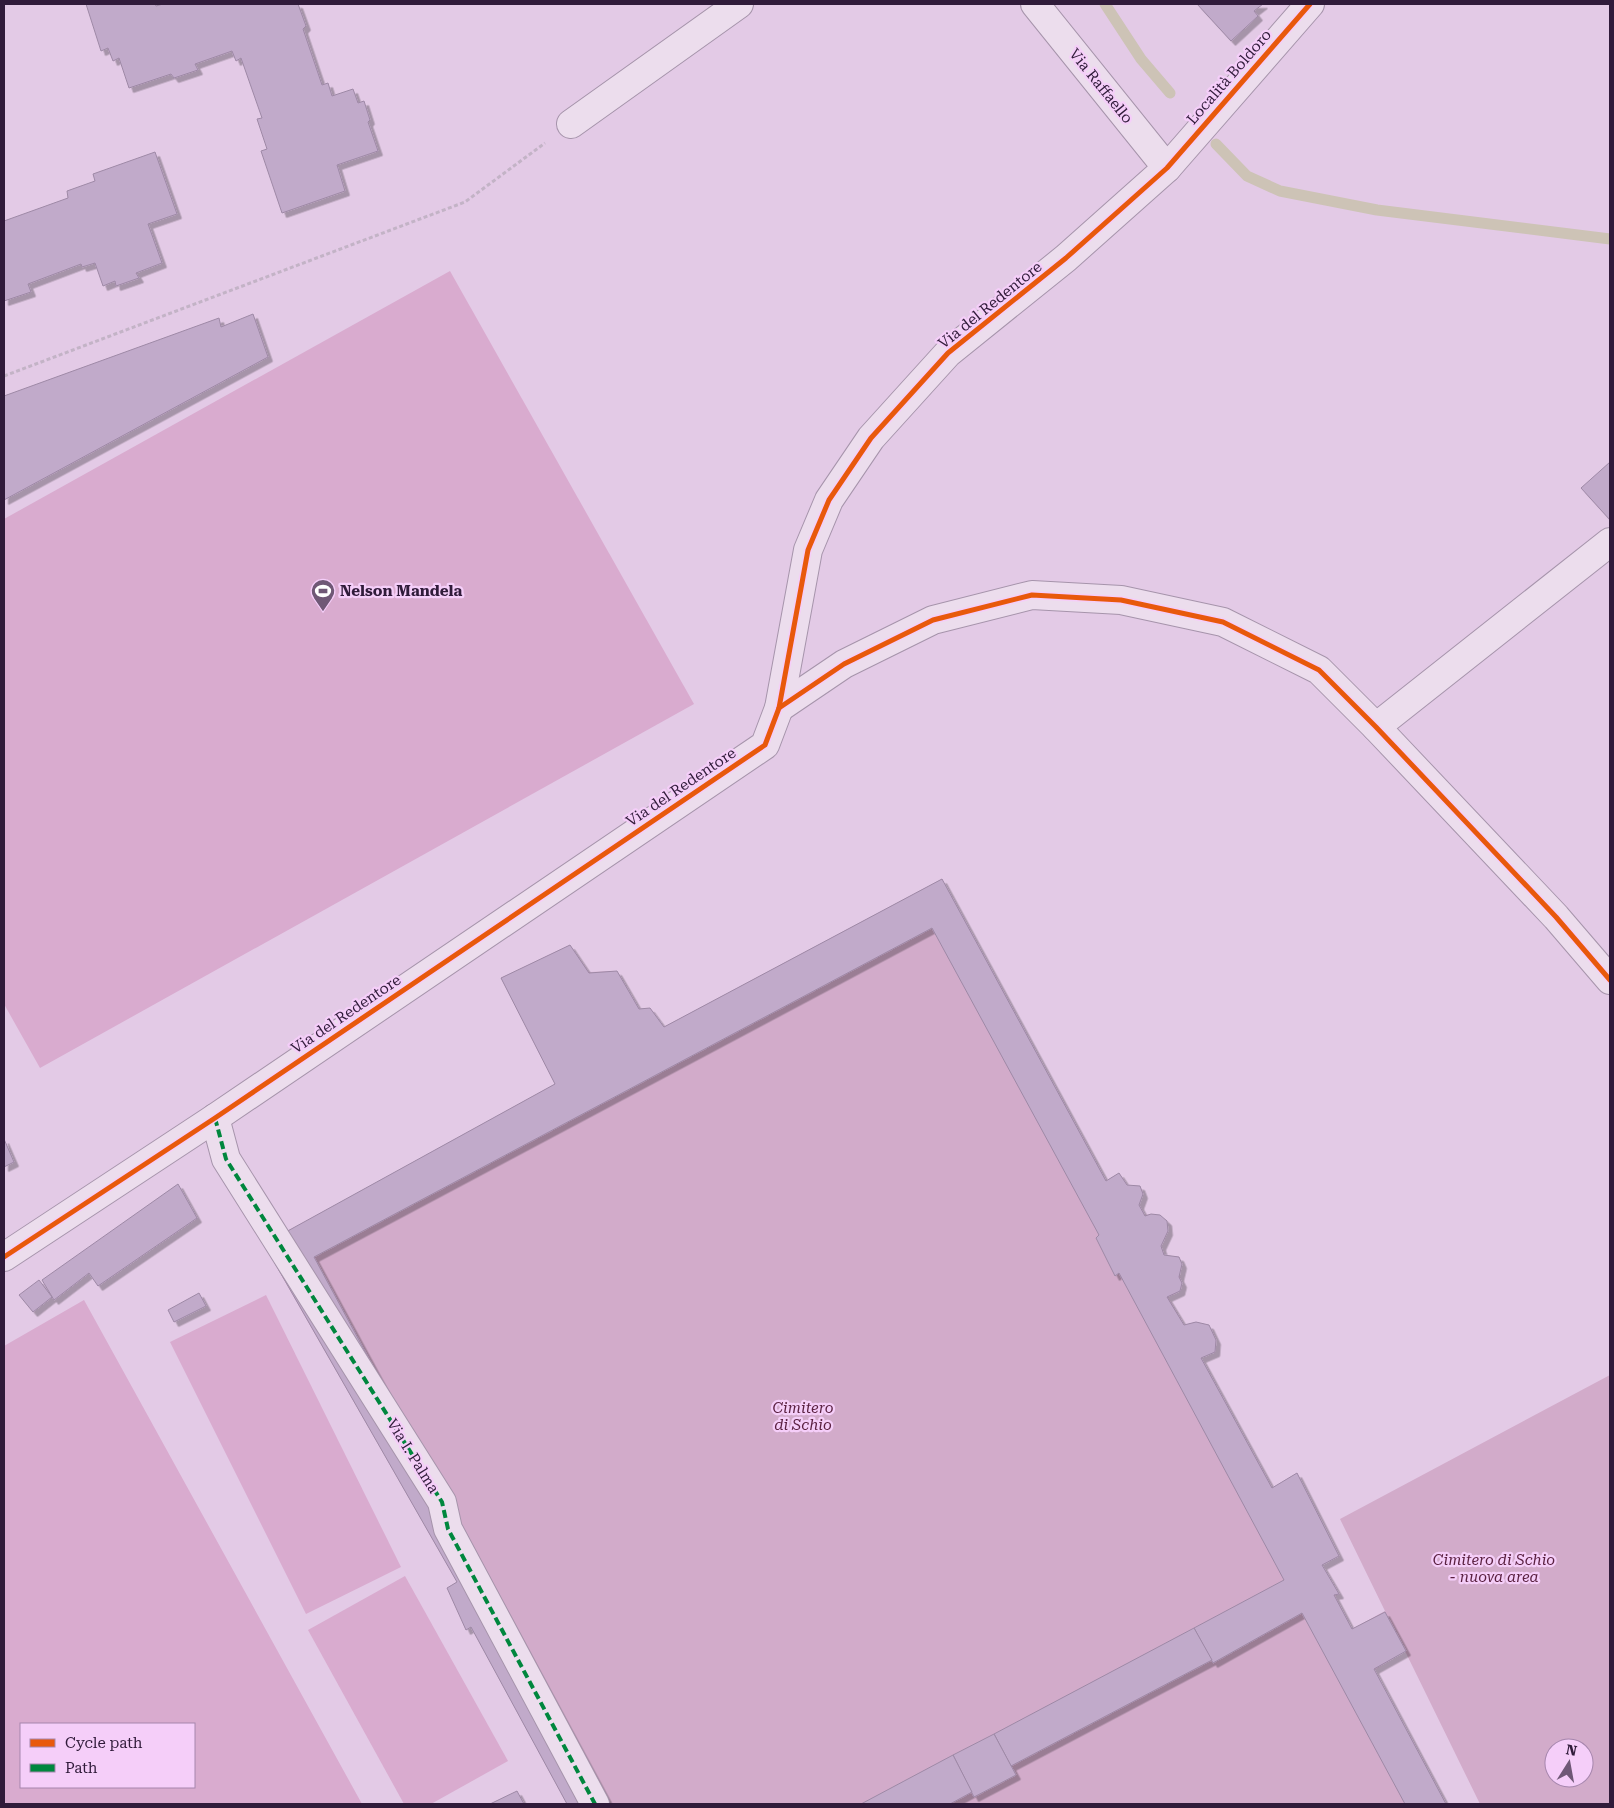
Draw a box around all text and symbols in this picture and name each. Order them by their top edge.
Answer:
street label: Località Boldoro [1183,26,1275,128]
street label: Via Raffaello [1065,45,1137,127]
street label: Via del Redentore [934,258,1046,352]
sports icon: Nelson Mandela [310,578,336,612]
place label: Nelson Mandela [340,582,462,600]
street label: Via del Redentore [623,744,739,830]
street label: Via del Redentore [288,971,404,1057]
park label: Cimitero di Schio [773,1399,834,1434]
street label: Via I. Palma [383,1415,443,1497]
park label: Cimitero di Schio - nuova area [1433,1551,1555,1586]
legend [20,1723,195,1788]
text: Cycle path [65,1734,143,1752]
north arrow [1544,1738,1594,1788]
text: N [1565,1741,1579,1759]
text: Path [65,1759,98,1777]

